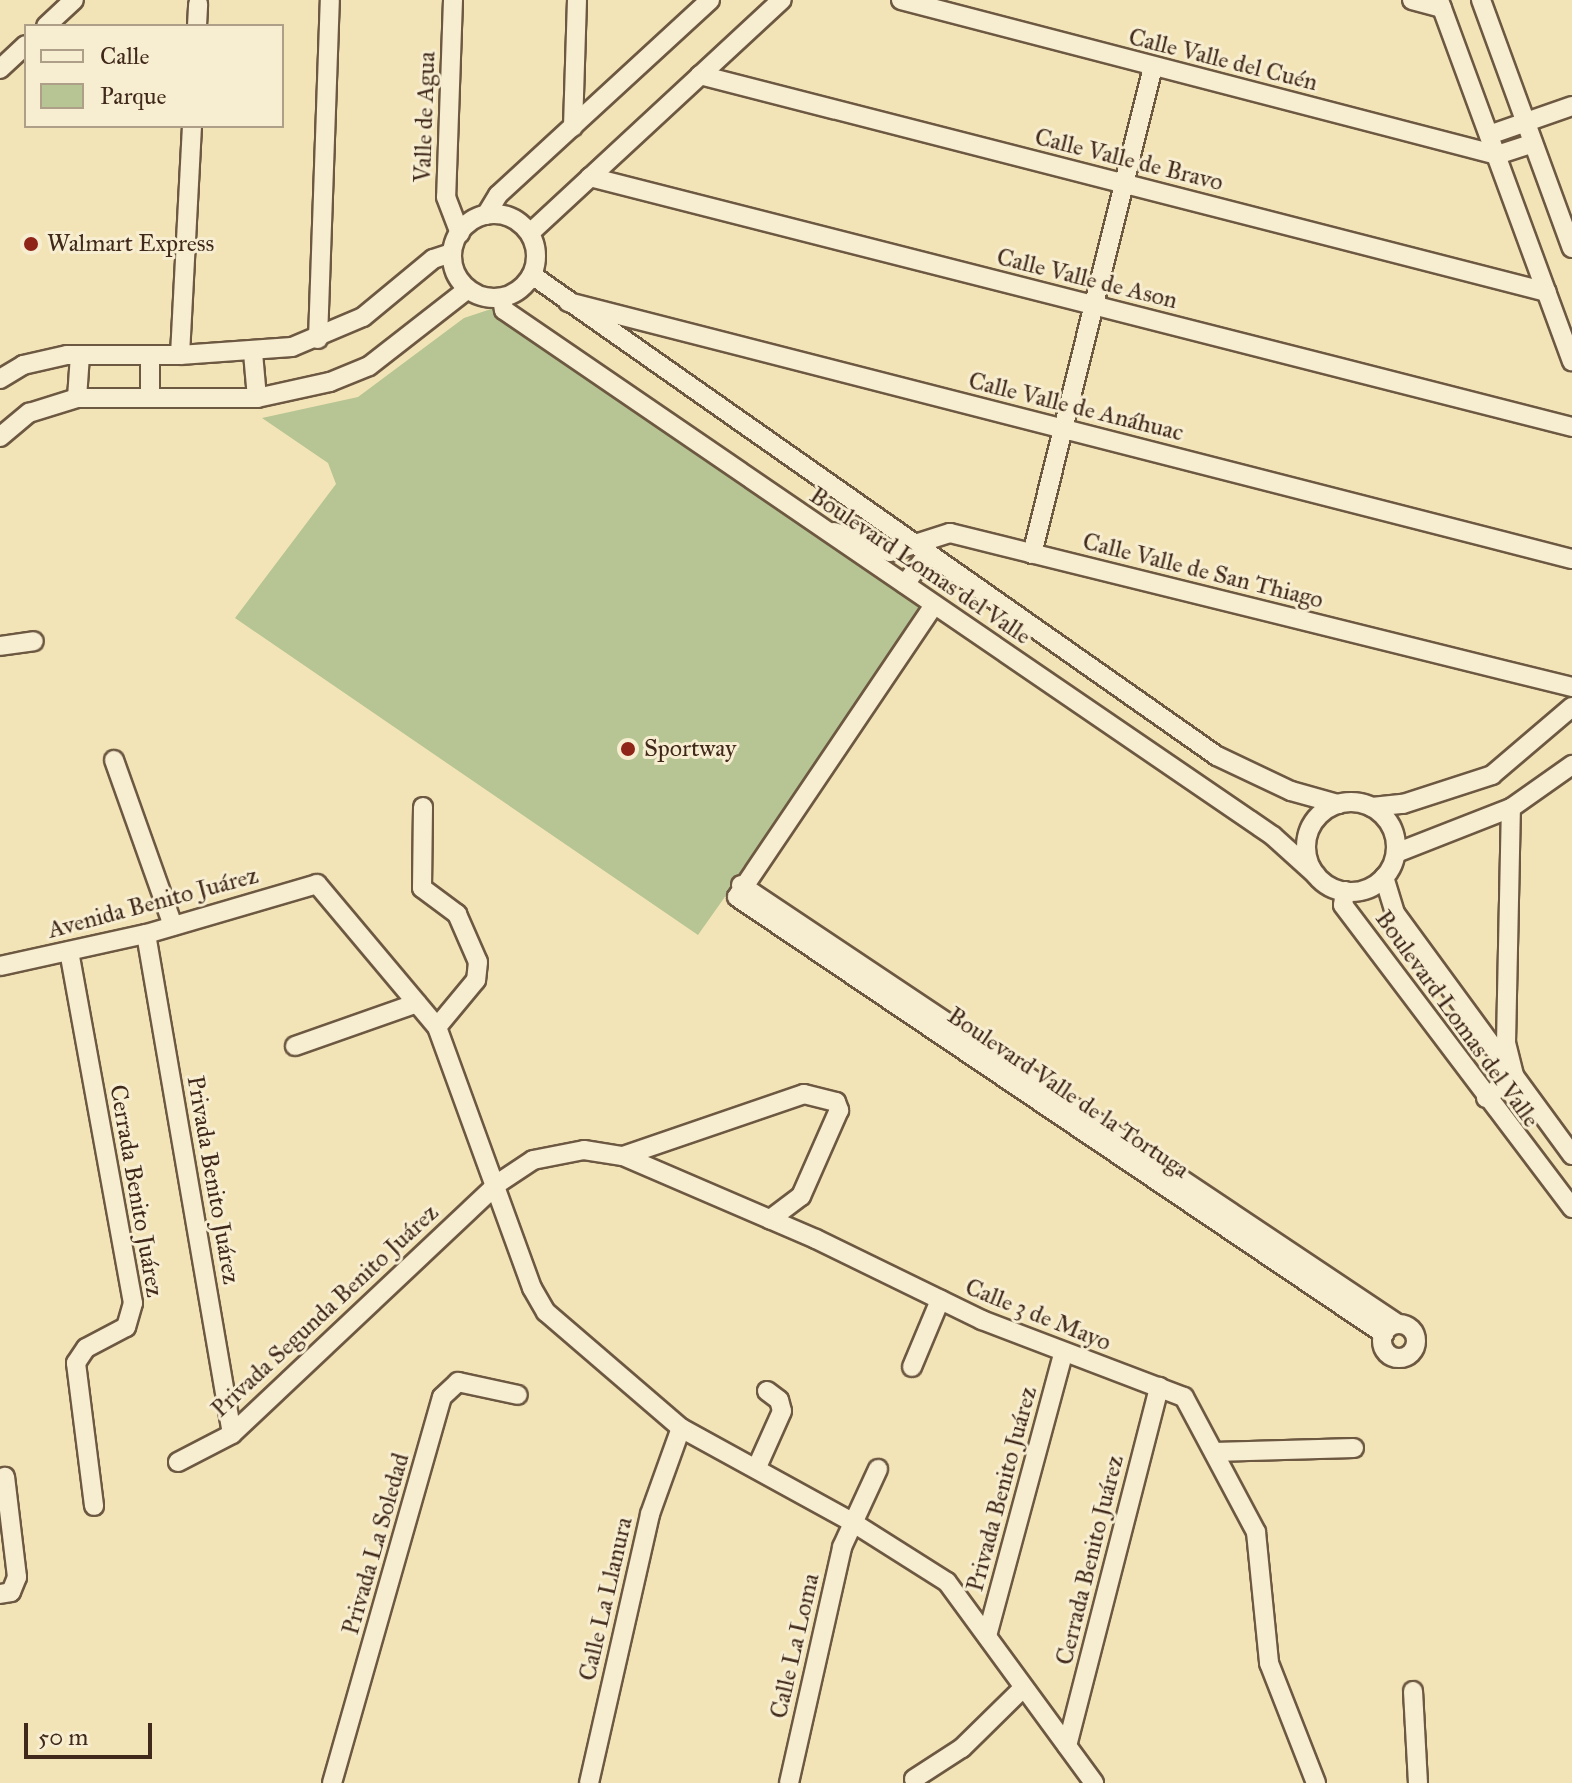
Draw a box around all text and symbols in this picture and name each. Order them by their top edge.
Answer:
street label: Calle Valle del Cuén [1126,23,1320,97]
legend [24,24,284,128]
text: Calle [100,41,149,71]
street label: Valle de Agua [408,51,442,183]
text: Parque [100,81,167,111]
street label: Calle Valle de Bravo [1032,123,1226,197]
place label: Walmart Express [47,230,214,258]
marker: Walmart Express [22,235,40,253]
street label: Calle Valle de Ason [994,243,1180,315]
street label: Calle Valle de Anáhuac [966,366,1186,448]
street label: Boulevard Lomas del Valle [804,481,1036,651]
street label: Calle Valle de San Thiago [1080,527,1326,615]
place label: Sportway [644,735,736,763]
marker: Sportway [619,740,637,758]
street label: Avenida Benito Juárez [45,861,261,945]
street label: Boulevard Lomas del Valle [1369,905,1545,1133]
street label: Boulevard Valle de la Tortuga [942,1001,1194,1185]
street label: Privada Benito Juárez [180,1074,246,1286]
street label: Cerrada Benito Juárez [103,1083,169,1299]
street label: Privada Segunda Benito Juárez [206,1198,444,1424]
street label: Calle 3 de Mayo [961,1273,1115,1357]
street label: Privada Benito Juárez [961,1383,1043,1595]
street label: Privada La Soledad [336,1450,416,1638]
street label: Cerrada Benito Juárez [1050,1452,1130,1668]
street label: Calle La Llanura [573,1514,639,1684]
street label: Calle La Loma [764,1571,826,1721]
scale bar [28,1707,156,1757]
text: 50 m [38,1722,88,1752]

